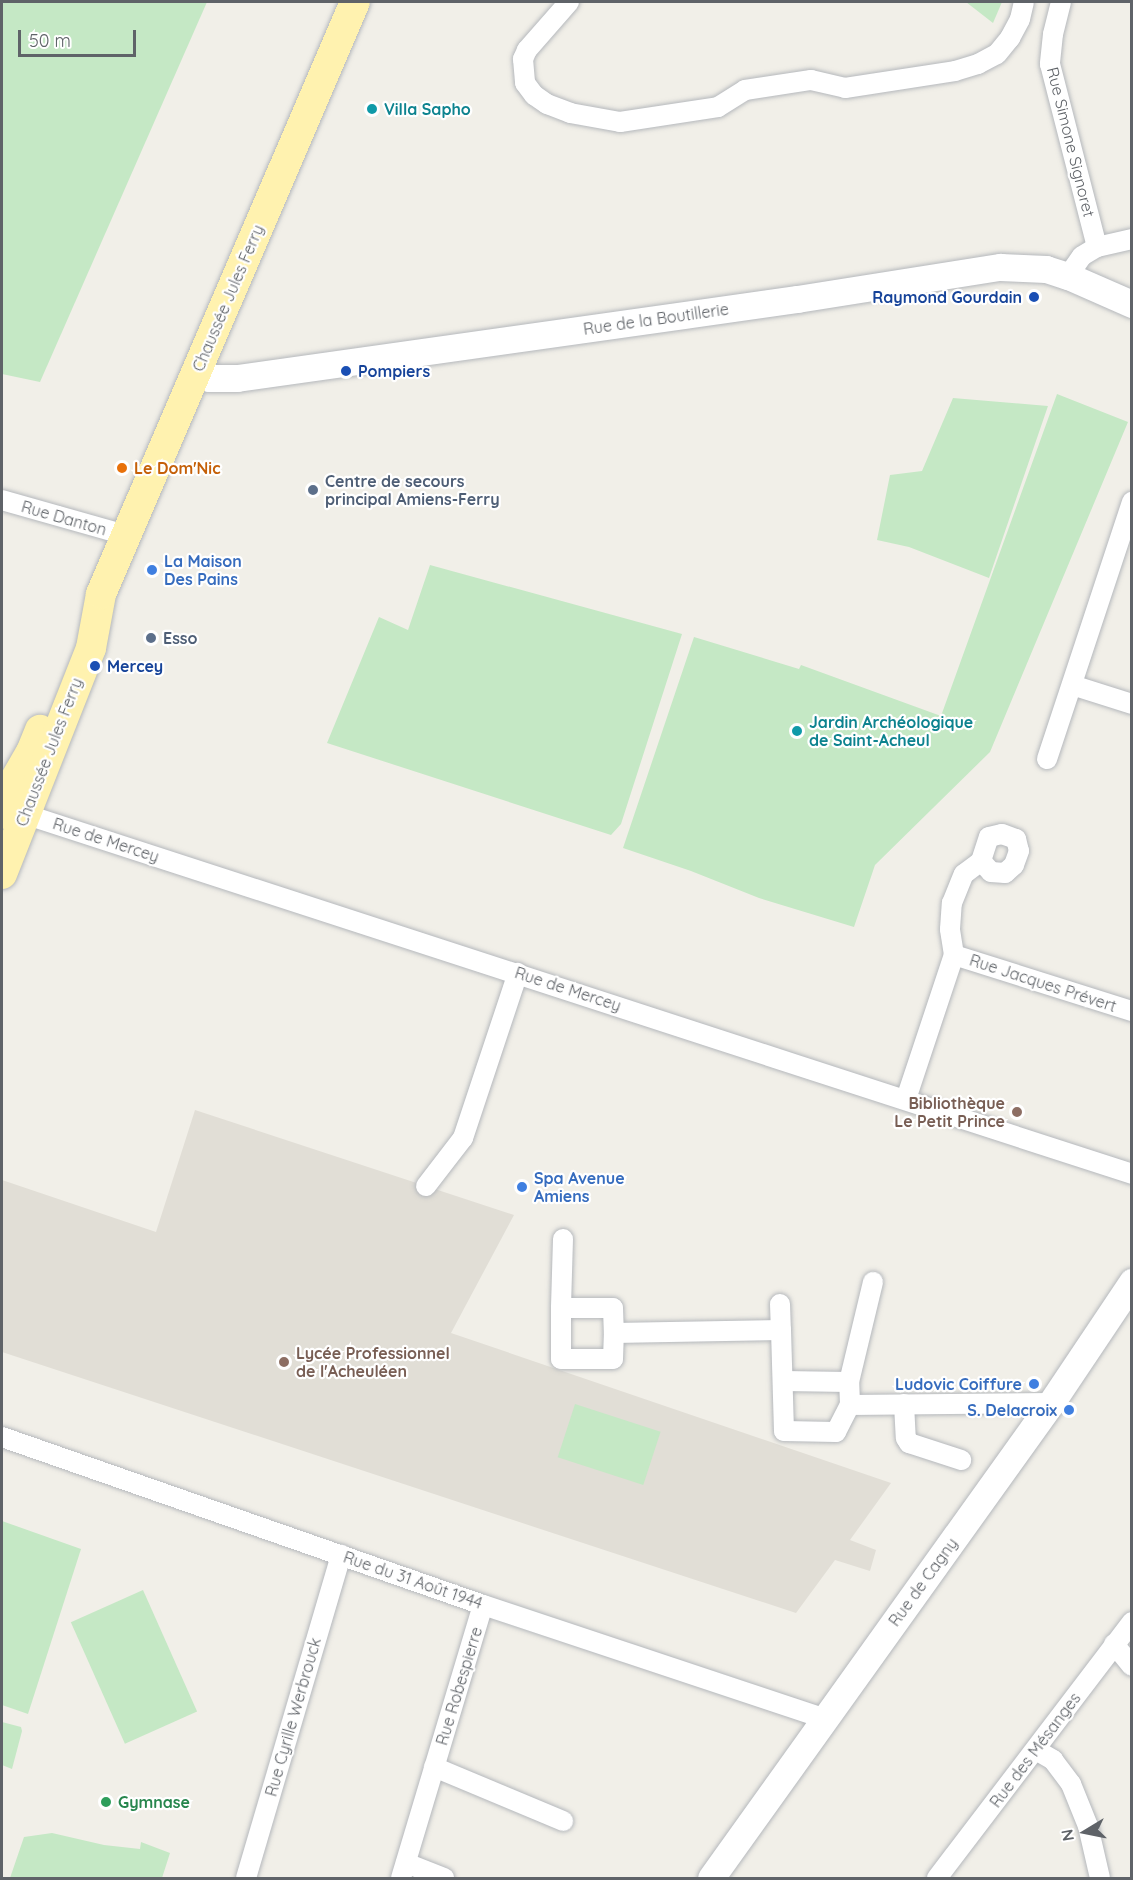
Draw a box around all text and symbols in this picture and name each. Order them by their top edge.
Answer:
scale bar [21,18,140,56]
text: 50 m [29,29,71,52]
street label: Rue Simone Signoret [1043,65,1099,219]
place label: Villa Sapho [384,99,471,119]
marker: Villa Sapho [365,102,379,116]
street label: Chaussée Jules Ferry [188,222,268,374]
place label: Raymond Gourdain [872,287,1022,307]
marker: Raymond Gourdain [1027,290,1041,304]
street label: Rue de la Boutillerie [582,299,730,339]
place label: Pompiers [358,361,430,381]
marker: Pompiers [339,364,353,378]
place label: Le Dom'Nic [134,458,220,478]
marker: Le Dom'Nic [115,461,129,475]
place label: Centre de secours principal Amiens-Ferry [325,471,500,509]
marker: Centre de secours principal Amiens-Ferry [306,483,320,497]
street label: Rue Danton [19,497,109,539]
place label: La Maison Des Pains [164,551,242,589]
marker: La Maison Des Pains [145,563,159,577]
place label: Esso [163,628,198,648]
marker: Esso [144,631,158,645]
place label: Mercey [107,656,163,676]
marker: Mercey [88,659,102,673]
street label: Chaussée Jules Ferry [12,675,86,829]
place label: Jardin Archéologique de Saint-Acheul [809,712,973,750]
marker: Jardin Archéologique de Saint-Acheul [790,724,804,738]
street label: Rue de Mercey [50,814,162,866]
street label: Rue Jacques Prévert [967,950,1119,1016]
street label: Rue de Mercey [512,963,624,1015]
place label: Bibliothèque Le Petit Prince [894,1093,1005,1131]
marker: Bibliothèque Le Petit Prince [1010,1105,1024,1119]
place label: Spa Avenue Amiens [534,1168,625,1206]
marker: Spa Avenue Amiens [515,1180,529,1194]
place label: Lycée Professionnel de l'Acheuléen [296,1343,450,1381]
marker: Lycée Professionnel de l'Acheuléen [277,1355,291,1369]
place label: Ludovic Coiffure [895,1374,1022,1394]
marker: Ludovic Coiffure [1027,1377,1041,1391]
place label: S. Delacroix [967,1400,1057,1420]
marker: S. Delacroix [1062,1403,1076,1417]
street label: Rue de Cagny [885,1534,961,1630]
street label: Rue du 31 Août 1944 [341,1547,485,1613]
street label: Rue Robespierre [432,1624,486,1748]
street label: Rue Cyrille Werbrouck [261,1635,325,1799]
street label: Rue des Mésanges [986,1689,1084,1811]
place label: Gymnase [118,1792,190,1812]
marker: Gymnase [99,1795,113,1809]
north arrow [1055,1802,1115,1862]
text: N [1056,1828,1078,1843]

